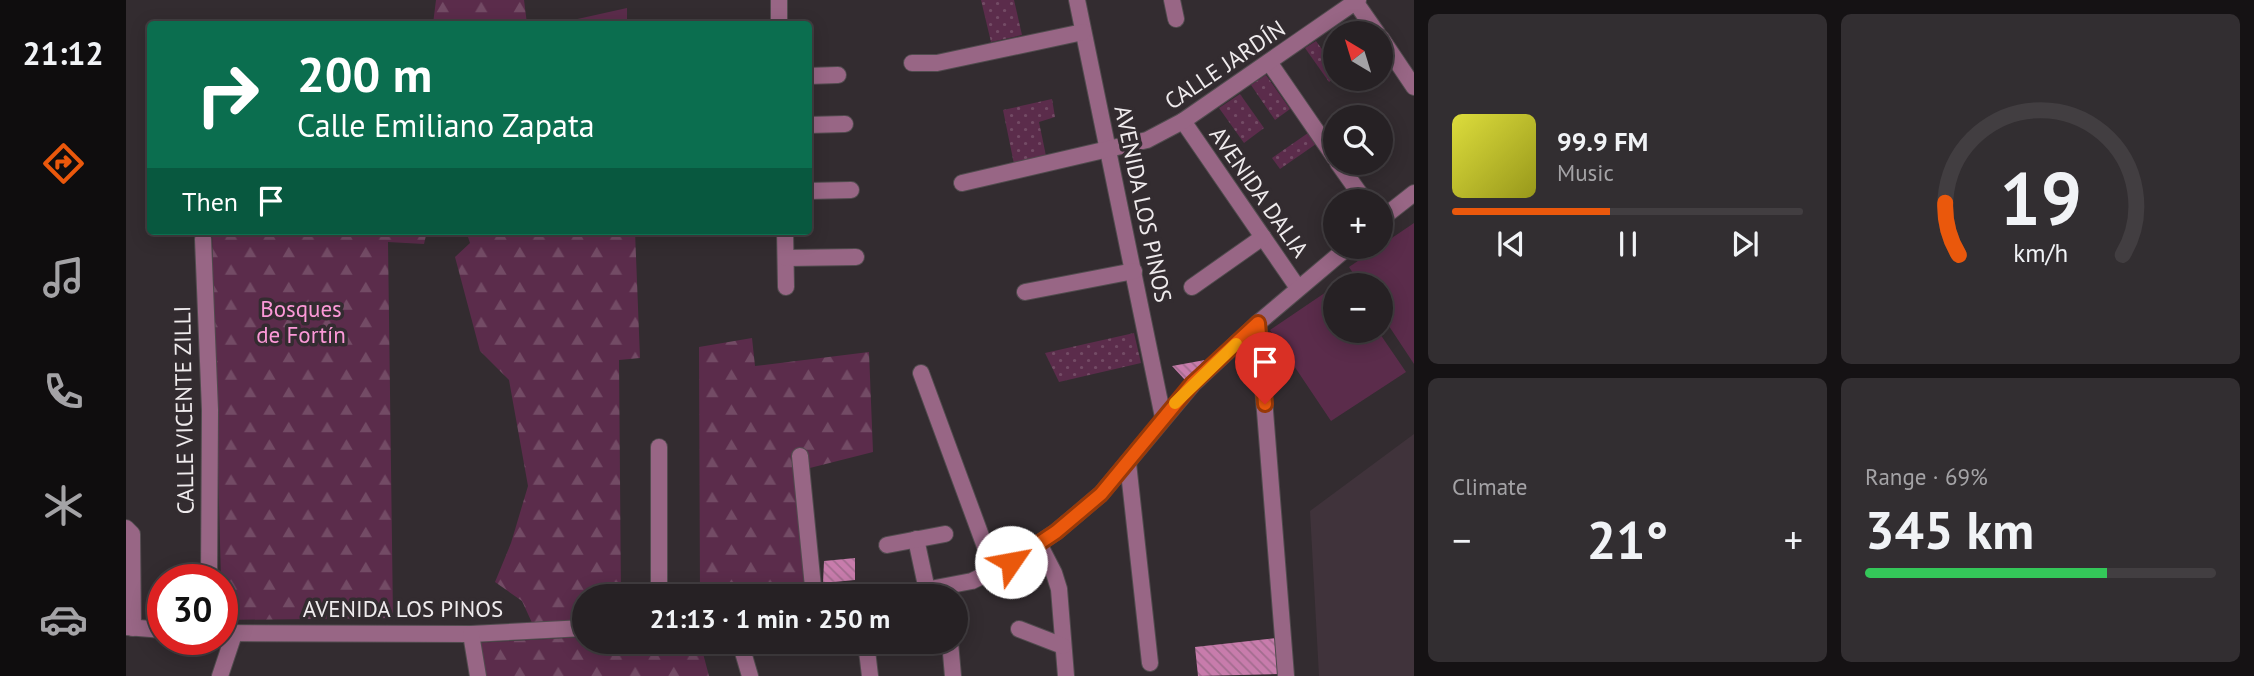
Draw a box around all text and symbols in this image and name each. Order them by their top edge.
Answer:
street label: CALLE JARDÍN [1159,14,1291,116]
north arrow [1323,21,1393,91]
map controls [1323,21,1393,343]
text: 21:12 [22,32,104,74]
text: 200 m [297,42,432,106]
icon: right [182,49,273,140]
street label: AVENIDA LOS PINOS [1108,103,1179,305]
text: Calle Emiliano Zapata [297,104,595,146]
button: search [1323,105,1393,175]
street label: AVENIDA DALIA [1204,121,1315,263]
text: 99.9 FM [1557,125,1648,158]
icon: directions [39,139,88,188]
text: 19 [1999,151,2082,245]
text: Music [1557,158,1614,187]
icon: arrive [252,182,290,220]
text: Then [182,185,238,218]
button: + [1323,189,1393,259]
icon: previous [1492,225,1530,263]
icon: pause [1609,225,1647,263]
icon: next [1726,225,1764,263]
text: km/h [2013,237,2068,269]
icon: music [39,253,88,302]
button: − [1323,273,1393,343]
park label: Bosques de Fortín [256,294,346,349]
street label: CALLE VICENTE ZILLI [167,305,200,515]
pin [1235,332,1295,404]
icon: arrive [1246,343,1284,381]
icon: phone [39,367,88,416]
text: Range · 69% [1865,462,1988,491]
text: Climate [1452,472,1527,501]
icon: climate [39,481,88,530]
text: 345 km [1865,496,2034,563]
text: 21° [1587,506,1668,573]
text: − [1452,515,1471,564]
text: + [1784,515,1803,564]
position arrow [974,525,1048,599]
speed limit sign: 30 [147,564,238,655]
street label: AVENIDA LOS PINOS [303,594,503,623]
icon: car [39,595,88,644]
text: 21:13 · 1 min · 250 m [650,602,890,635]

